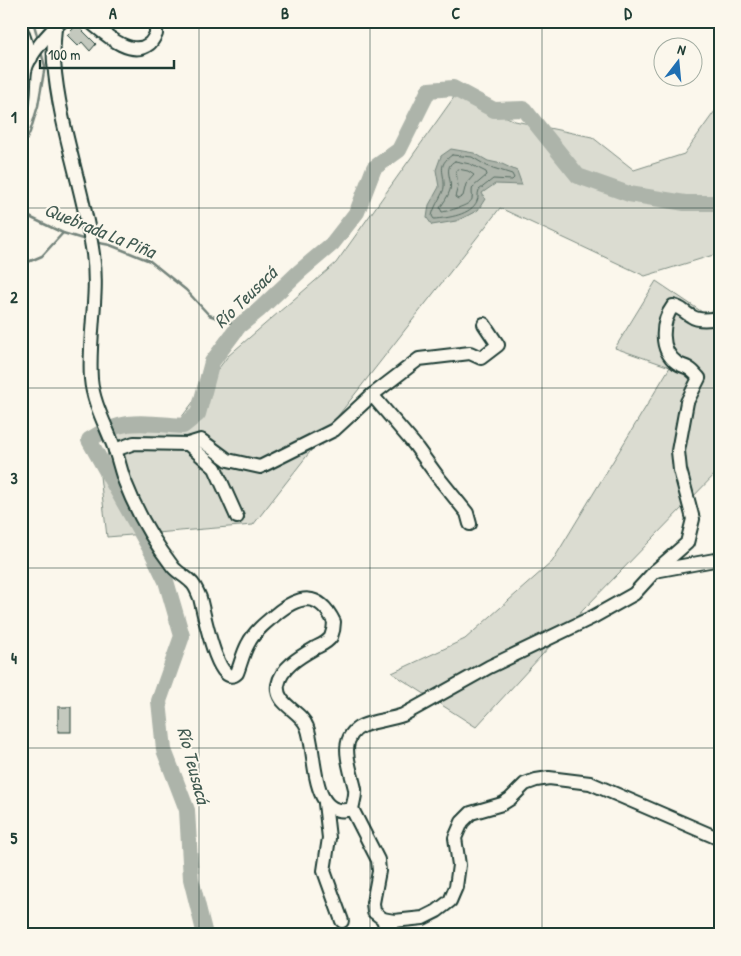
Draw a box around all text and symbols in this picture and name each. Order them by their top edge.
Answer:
text: A [109,2,117,24]
text: B [281,2,289,24]
text: C [452,2,461,24]
text: D [624,2,632,24]
scale bar [40,38,174,70]
north arrow [654,38,704,88]
text: N [676,39,688,59]
text: 100 m [48,44,81,65]
text: 1 [11,106,17,128]
water label: Quebrada La Piña [41,196,162,265]
water label: Río Teusacá [208,259,284,334]
text: 2 [10,286,18,308]
text: 3 [10,467,18,489]
text: 4 [11,647,17,669]
water label: Río Teusacá [171,724,217,809]
text: 5 [11,827,18,849]

